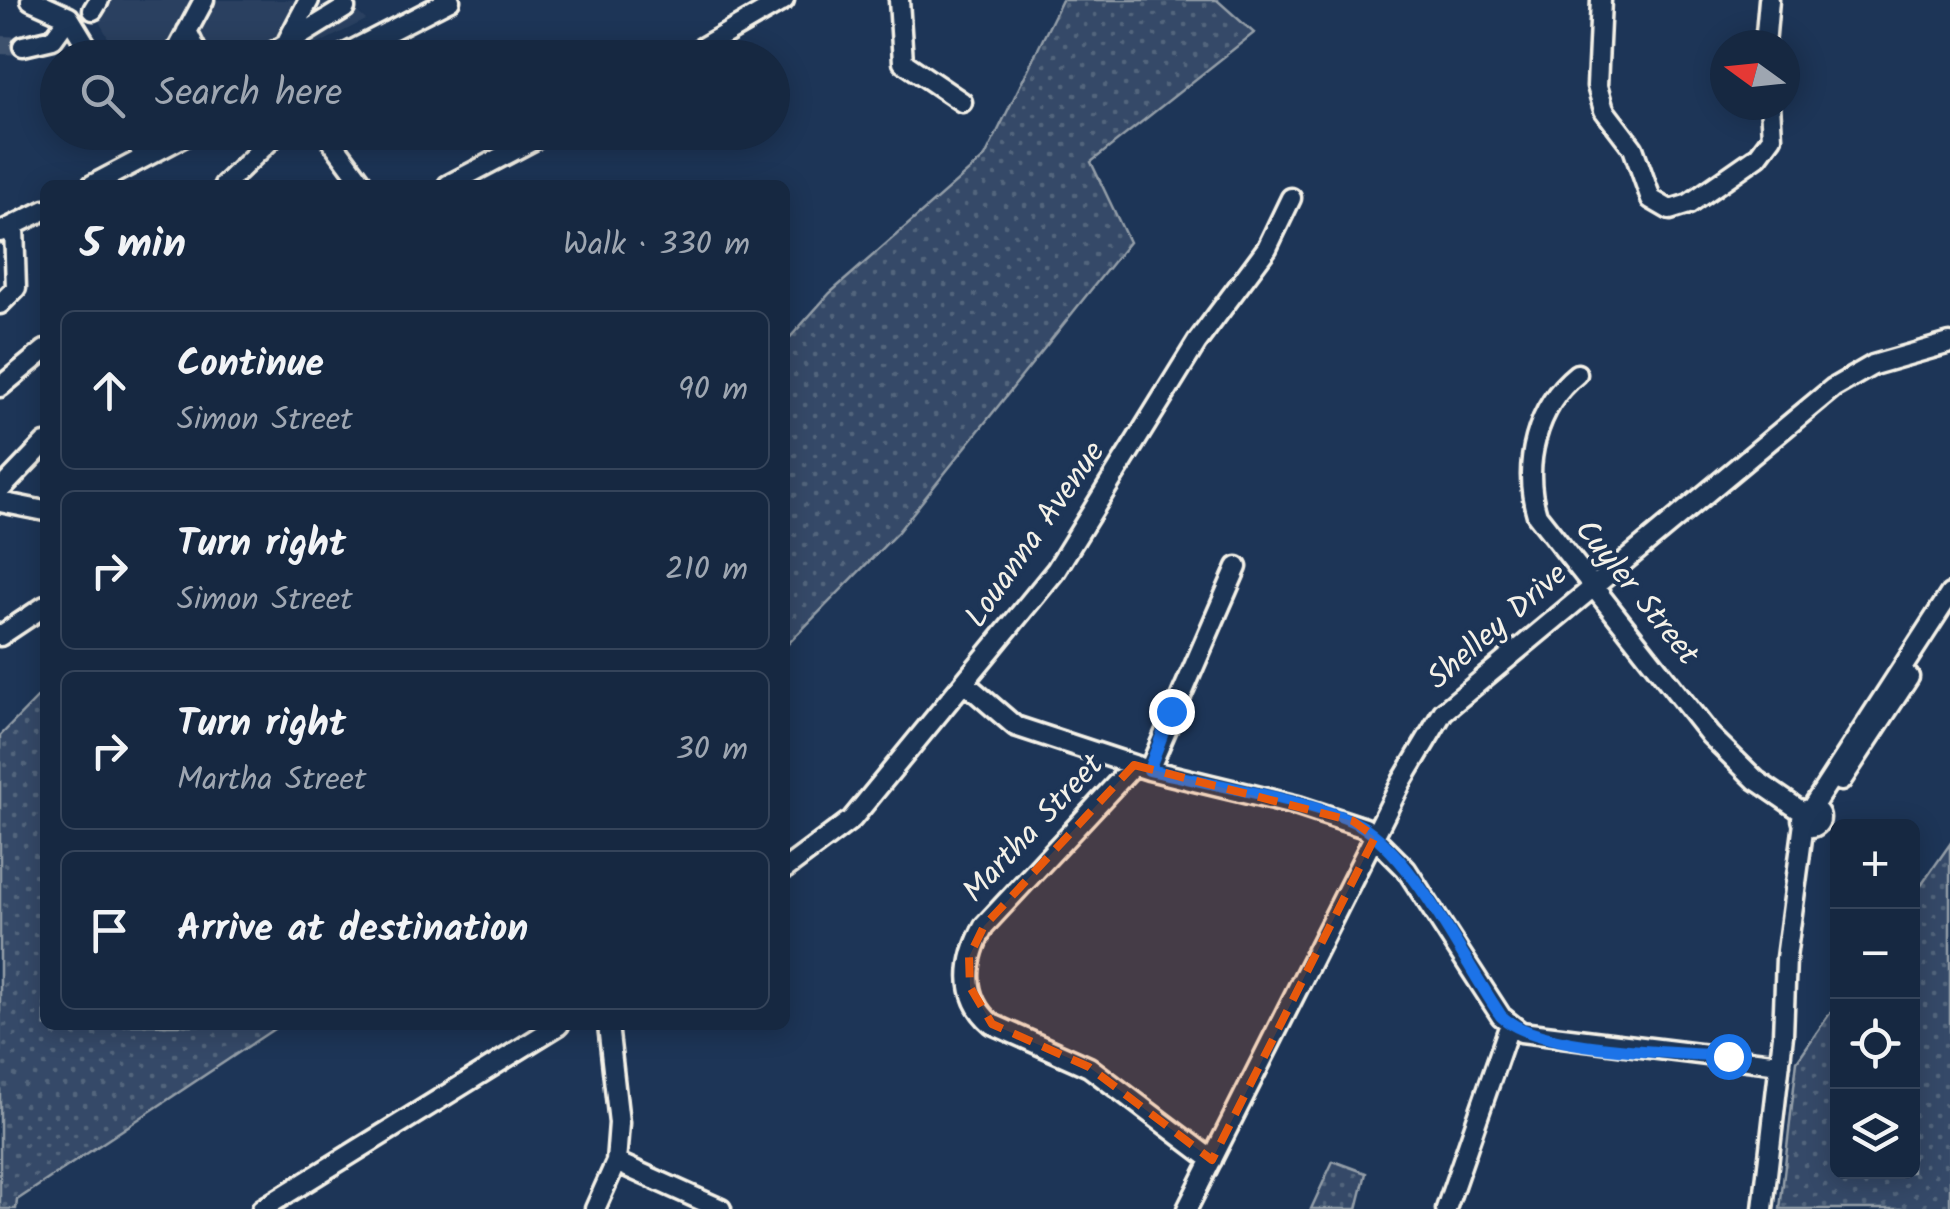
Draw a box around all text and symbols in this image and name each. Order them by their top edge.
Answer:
north arrow [1710,30,1800,120]
search box [40,40,790,150]
text: Search here [155,65,342,125]
icon: search [75,68,130,123]
text: 5 min [80,212,186,279]
text: Walk · 330 m [563,220,750,271]
text: Continue [177,335,324,395]
icon: ahead [82,363,137,418]
text: 90 m [678,365,748,416]
text: Simon Street [177,395,353,446]
street label: Louanna Avenue [952,431,1120,639]
street label: Cuyler Street [1561,508,1712,678]
text: Turn right [177,515,346,575]
icon: right [82,543,137,598]
text: 210 m [665,545,748,596]
street label: Shelley Drive [1416,551,1580,703]
text: Simon Street [177,575,353,626]
route end [1149,689,1195,735]
text: Turn right [177,695,346,755]
icon: right [82,723,137,778]
text: 30 m [675,725,748,776]
street label: Martha Street [951,742,1118,916]
text: Martha Street [177,755,366,806]
map controls [1830,819,1920,1179]
button: + [1830,819,1920,909]
text: Arrive at destination [177,900,528,960]
icon: arrive [82,903,137,958]
button: − [1830,909,1920,999]
button: locate [1830,999,1920,1089]
route start [1706,1034,1752,1080]
button: layers [1830,1089,1920,1179]

